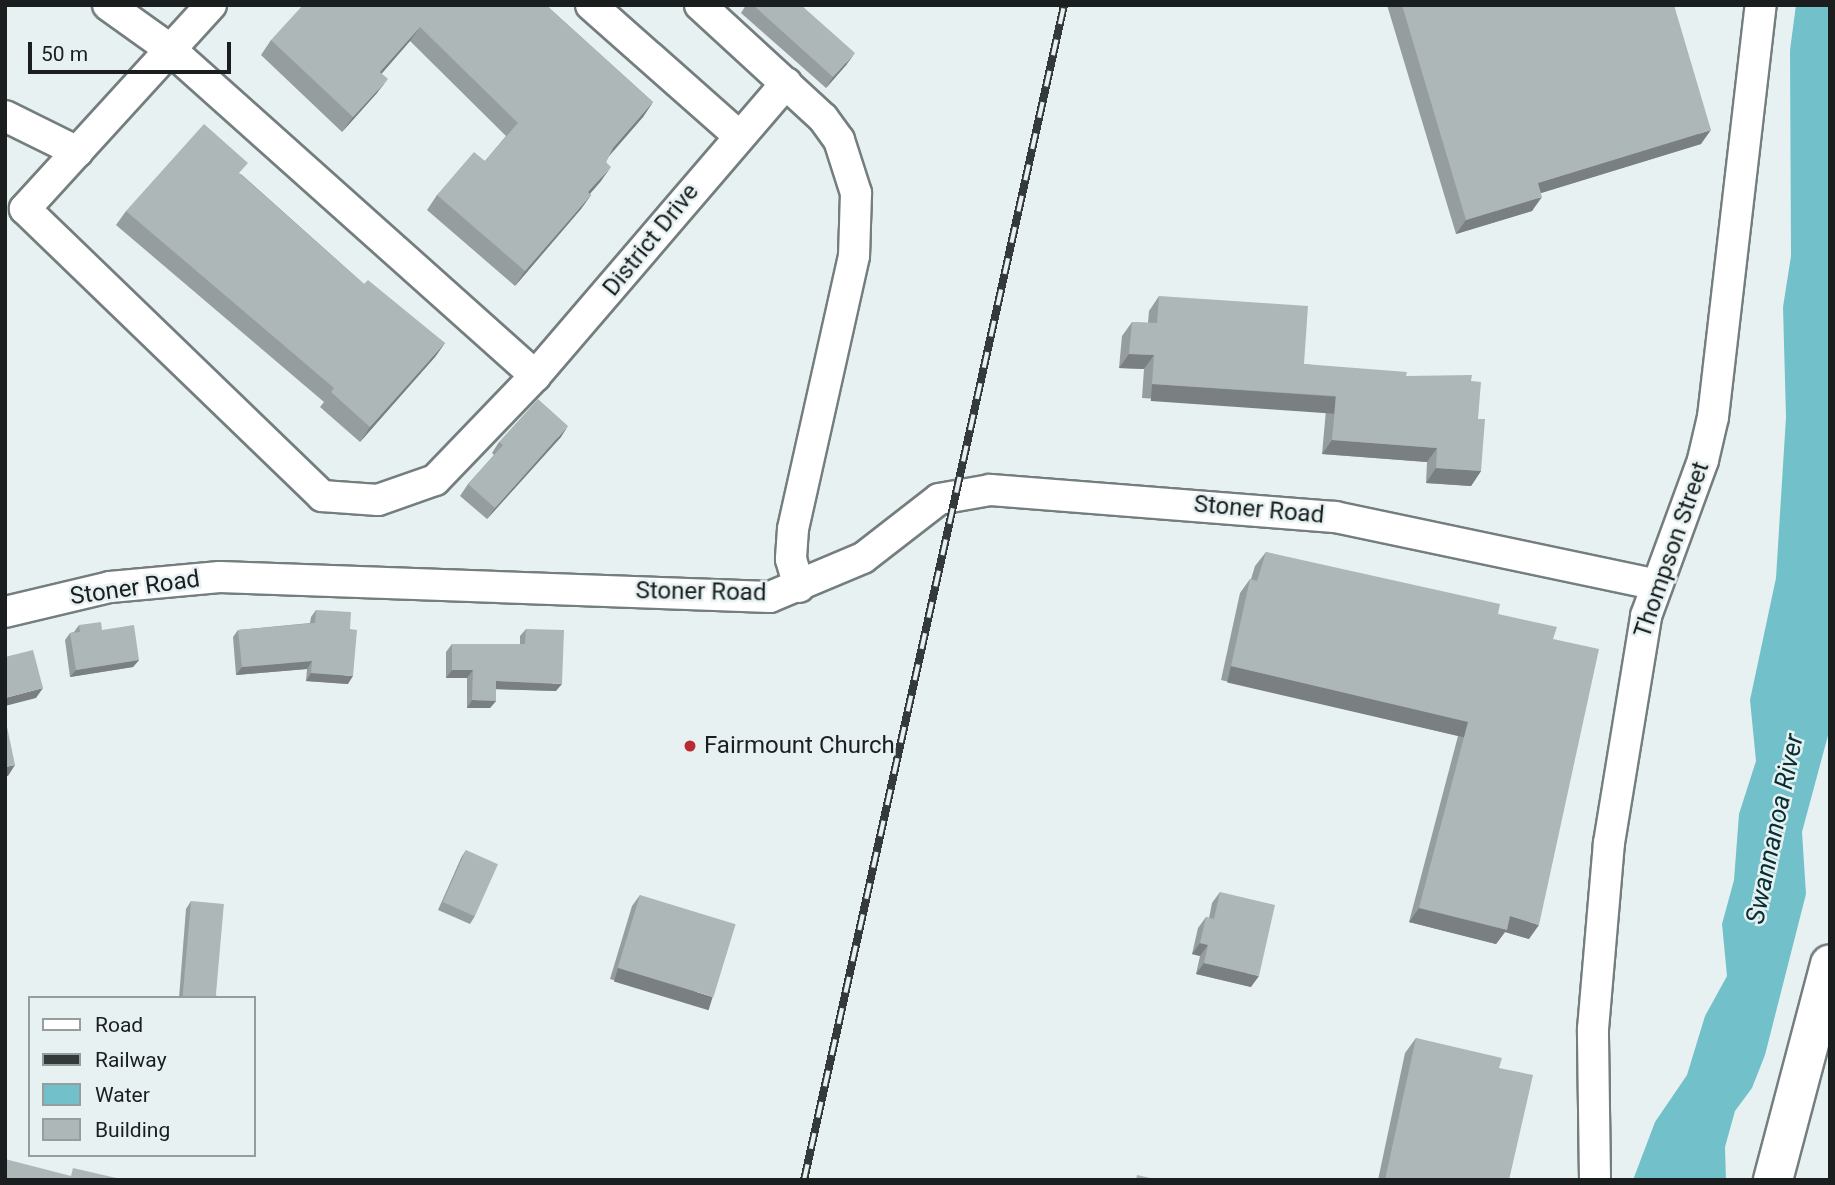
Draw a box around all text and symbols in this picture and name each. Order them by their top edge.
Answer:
scale bar [32,28,234,72]
text: 50 m [41,42,88,66]
street label: District Drive [597,178,705,302]
street label: Thompson Street [1628,458,1716,642]
street label: Stoner Road [1193,490,1325,530]
street label: Stoner Road [68,565,202,611]
street label: Stoner Road [635,576,767,608]
water label: Swannanoa River [1740,731,1810,927]
place label: Fairmount Church [704,732,895,760]
marker: Fairmount Church [682,738,698,754]
legend [28,996,256,1157]
text: Road [95,1013,143,1037]
text: Railway [95,1048,167,1072]
text: Water [95,1083,150,1107]
text: Building [95,1118,170,1142]

